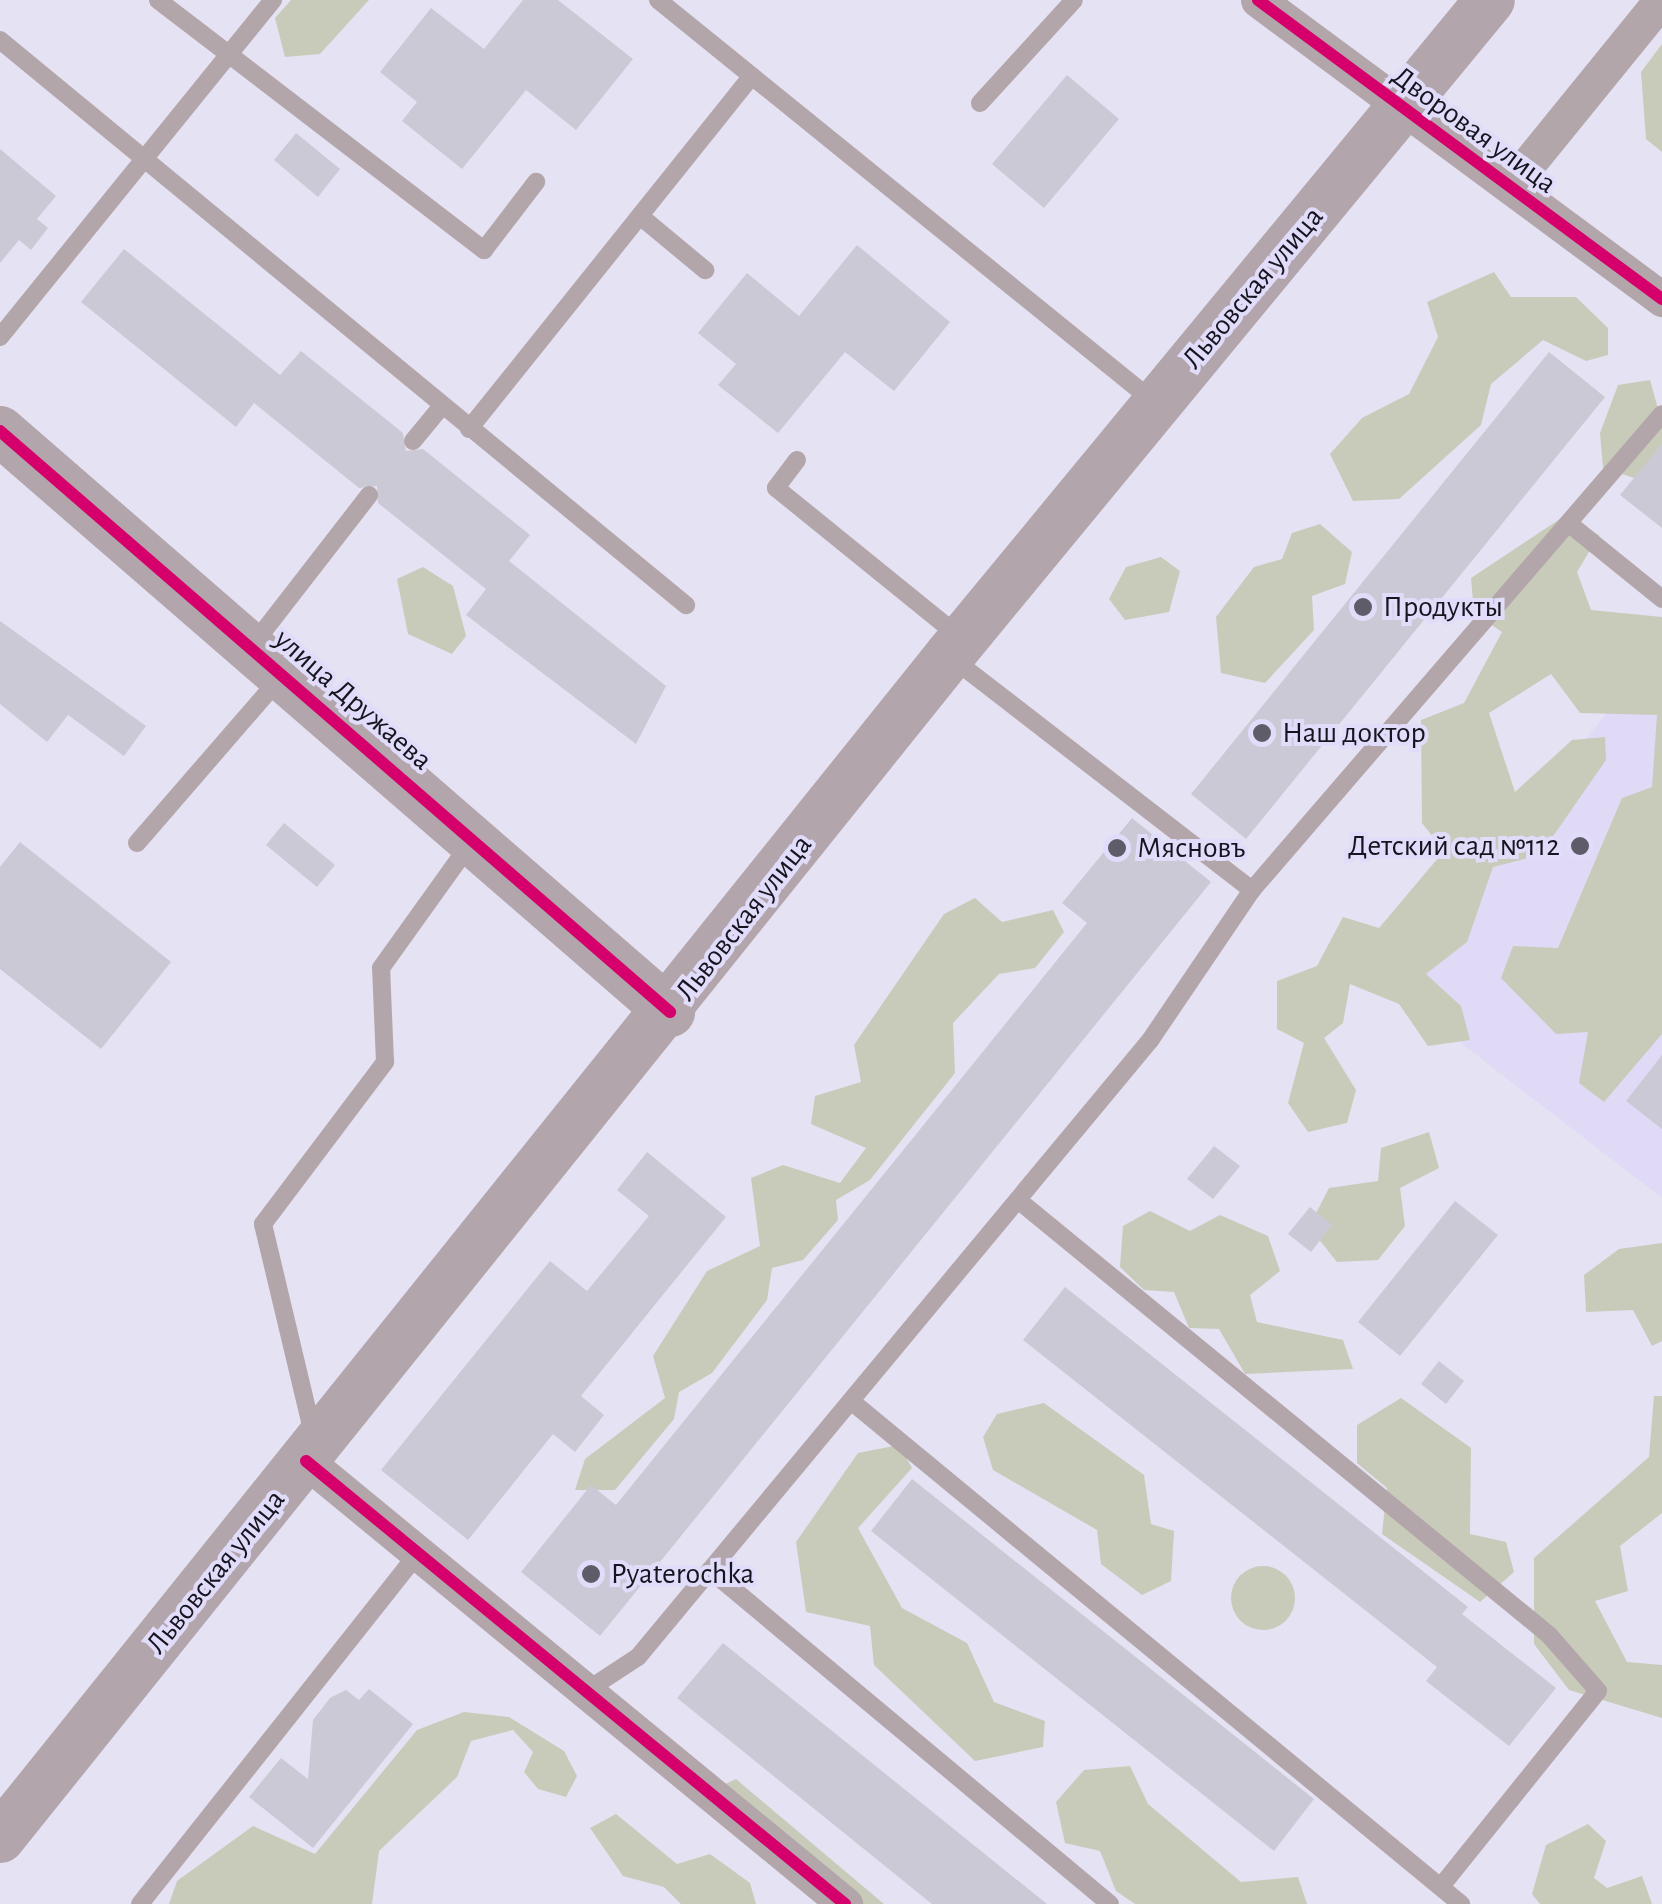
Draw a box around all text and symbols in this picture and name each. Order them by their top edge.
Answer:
street label: Дворовая улица [1385,58,1563,202]
street label: Львовская улица [1175,199,1331,377]
place label: Продукты [1383,589,1503,625]
marker: Продукты [1352,596,1374,618]
street label: улица Дружаева [267,622,439,778]
place label: Наш доктор [1282,715,1426,751]
marker: Наш доктор [1251,722,1273,744]
street label: Львовская улица [668,828,820,1008]
place label: Детский сад №112 [1348,828,1560,864]
place label: Мясновъ [1137,830,1245,866]
marker: Детский сад №112 [1569,835,1591,857]
marker: Мясновъ [1106,837,1128,859]
street label: Львовская улица [139,1483,293,1661]
place label: Pyaterochka [611,1556,754,1592]
marker: Pyaterochka [580,1563,602,1585]

